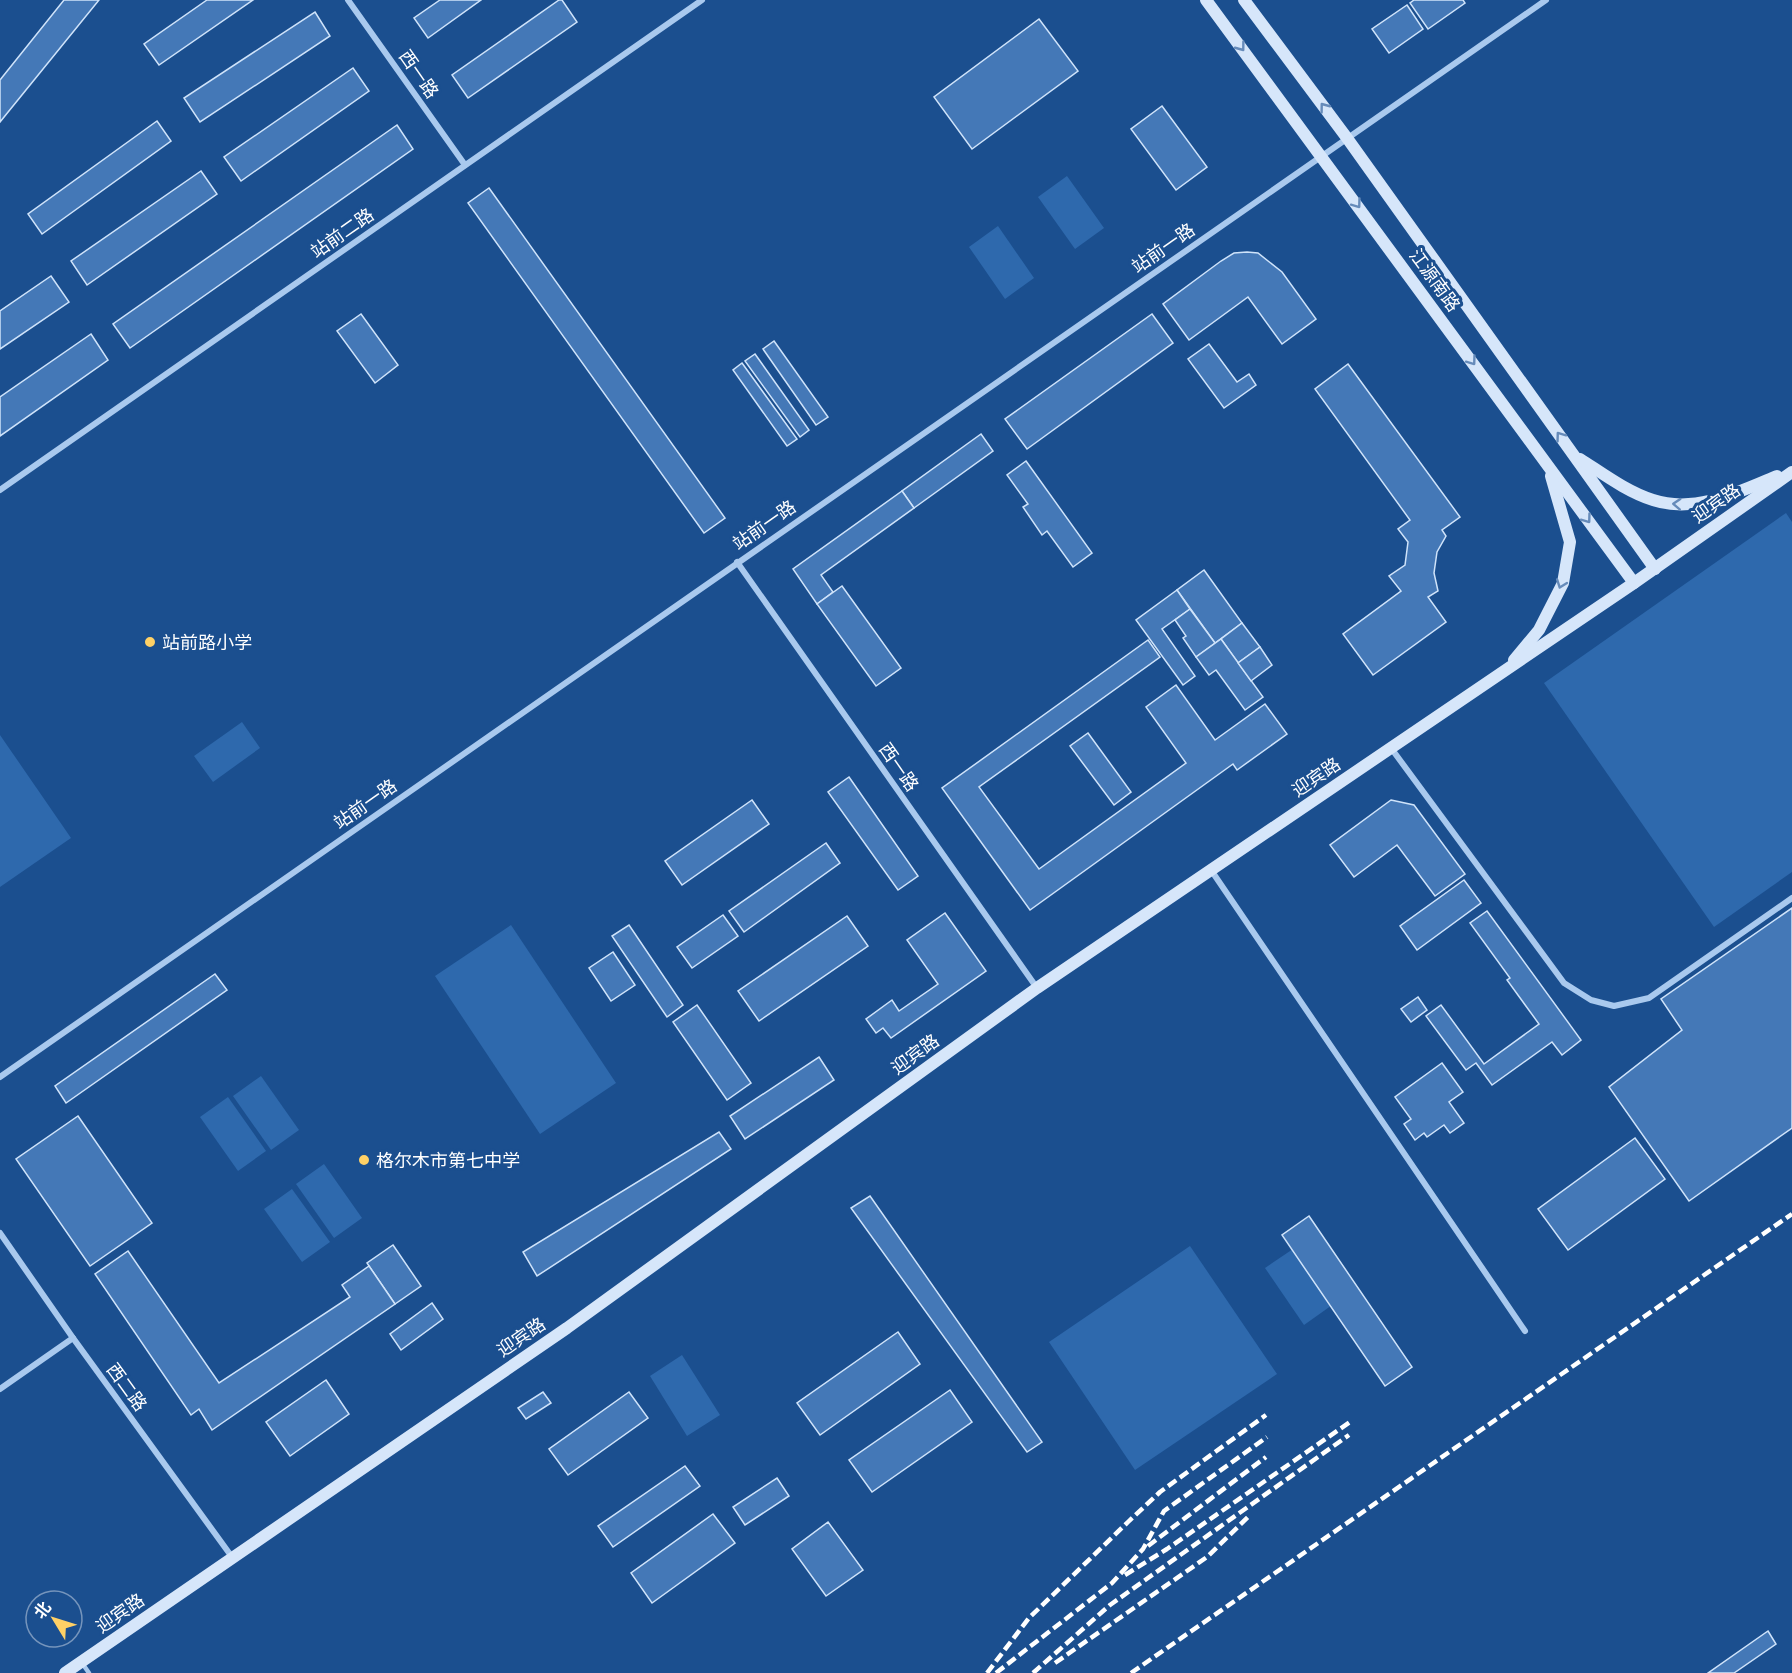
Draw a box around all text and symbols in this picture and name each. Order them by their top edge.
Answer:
one-way arrow [1234,40,1245,51]
street label: 西一路 [393,45,445,103]
one-way arrow [1320,102,1331,113]
one-way arrow [1350,197,1361,208]
street label: 站前二路 [305,202,379,264]
street label: 站前一路 [1126,217,1200,279]
street label: 江源南路 [1404,244,1466,316]
one-way arrow [1465,355,1476,366]
one-way arrow [1556,431,1567,442]
street label: 迎宾路 [1687,477,1745,529]
street label: 站前一路 [727,494,801,556]
one-way arrow [1672,497,1681,510]
one-way arrow [1579,513,1590,524]
one-way arrow [1556,578,1569,588]
place label: 站前路小学 [162,630,252,655]
marker: 站前路小学 [143,635,157,649]
street label: 西一路 [873,738,925,796]
street label: 迎宾路 [1287,752,1345,802]
street label: 站前一路 [328,773,402,835]
street label: 迎宾路 [886,1028,944,1080]
place label: 格尔木市第七中学 [376,1148,520,1173]
marker: 格尔木市第七中学 [357,1153,371,1167]
street label: 迎宾路 [492,1312,550,1362]
street label: 西二路 [101,1358,153,1416]
street label: 迎宾路 [91,1587,149,1639]
north arrow [24,1589,84,1649]
text: 北 [29,1597,57,1623]

